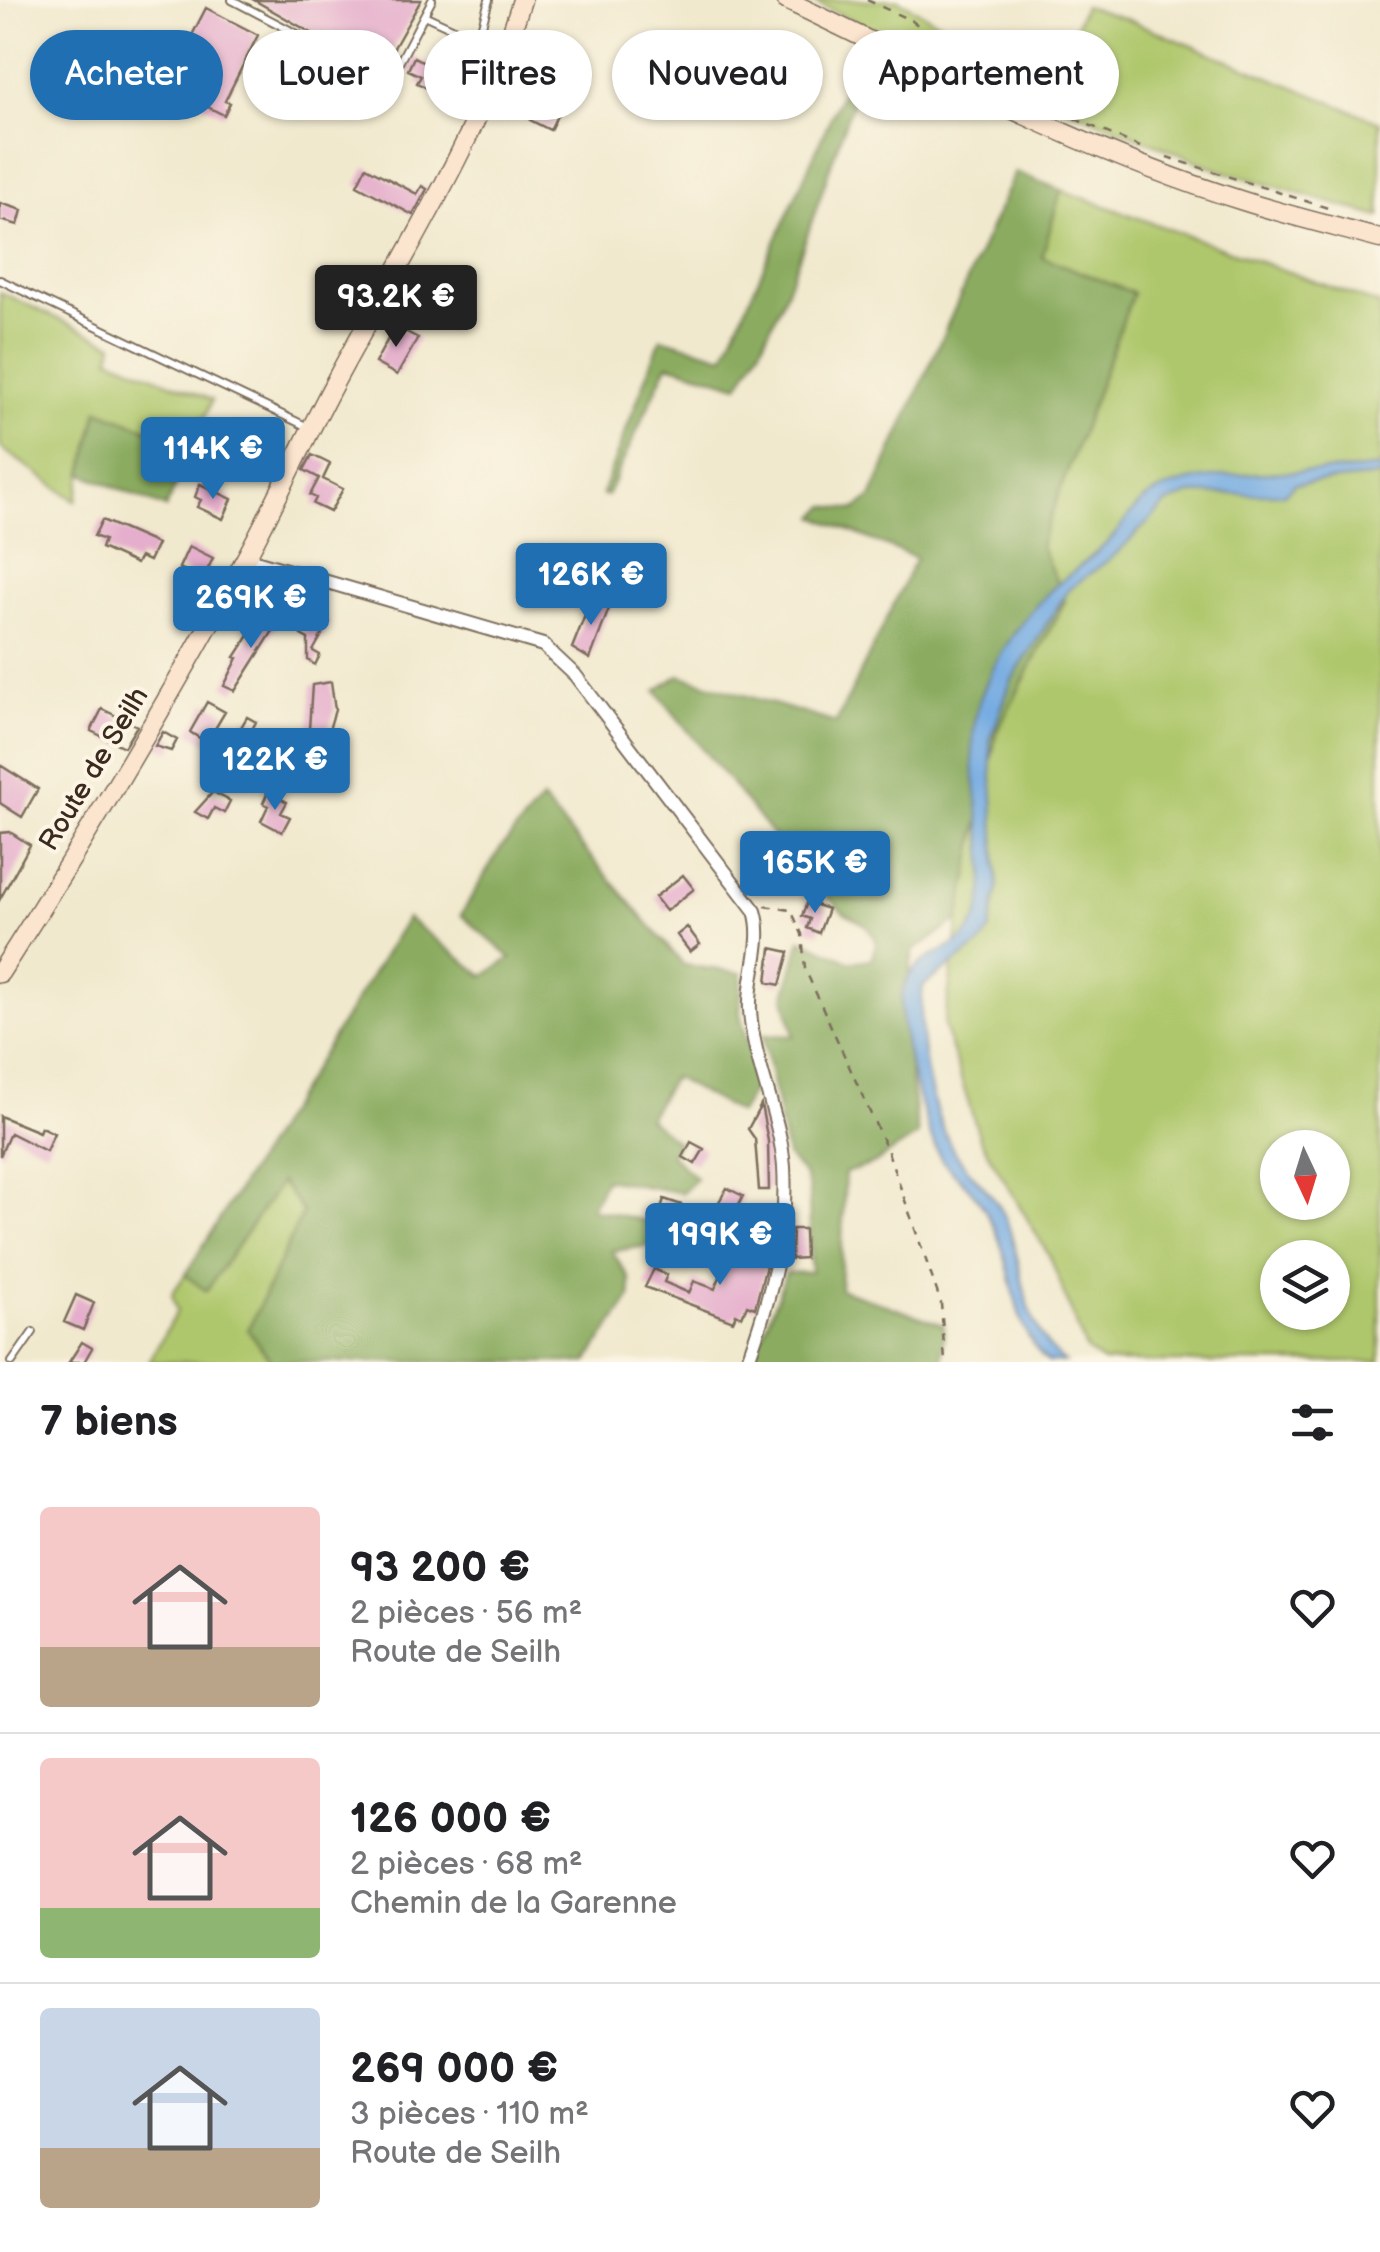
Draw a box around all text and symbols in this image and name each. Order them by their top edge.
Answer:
chip: Acheter [30,30,223,120]
chip: Louer [243,30,404,120]
chip: Filtres [424,30,592,120]
chip: Nouveau [612,30,823,120]
chip: Appartement [843,30,1119,120]
pin: 93.2K € [304,265,488,350]
text: 93.2K € [337,278,455,317]
pin: 114K € [132,417,294,502]
text: 114K € [163,430,263,469]
pin: 126K € [510,543,672,628]
text: 126K € [538,556,644,595]
pin: 269K € [170,566,332,651]
text: 269K € [195,579,307,618]
street label: Route de Seilh [32,681,156,857]
pin: 122K € [194,728,356,813]
text: 122K € [222,741,328,780]
pin: 165K € [734,831,896,916]
text: 165K € [762,844,868,883]
north arrow [1260,1130,1350,1220]
map controls [1260,1130,1350,1330]
pin: 199K € [639,1203,801,1288]
text: 199K € [667,1216,773,1255]
button: layers [1260,1240,1350,1330]
icon: filters [1285,1395,1340,1450]
text: 7 biens [40,1397,178,1448]
text: 93 200 € [350,1543,530,1594]
icon: home [120,1547,240,1667]
icon: heart [1285,1580,1340,1635]
text: 2 pièces · 56 m² [350,1594,582,1633]
text: Route de Seilh [350,1633,561,1672]
text: 126 000 € [350,1794,551,1845]
icon: home [120,1798,240,1918]
icon: heart [1285,1831,1340,1886]
text: 2 pièces · 68 m² [350,1845,583,1884]
text: Chemin de la Garenne [350,1884,677,1923]
text: 269 000 € [350,2044,558,2095]
icon: home [120,2048,240,2168]
icon: heart [1285,2081,1340,2136]
text: 3 pièces · 110 m² [350,2095,589,2134]
text: Route de Seilh [350,2134,561,2173]

